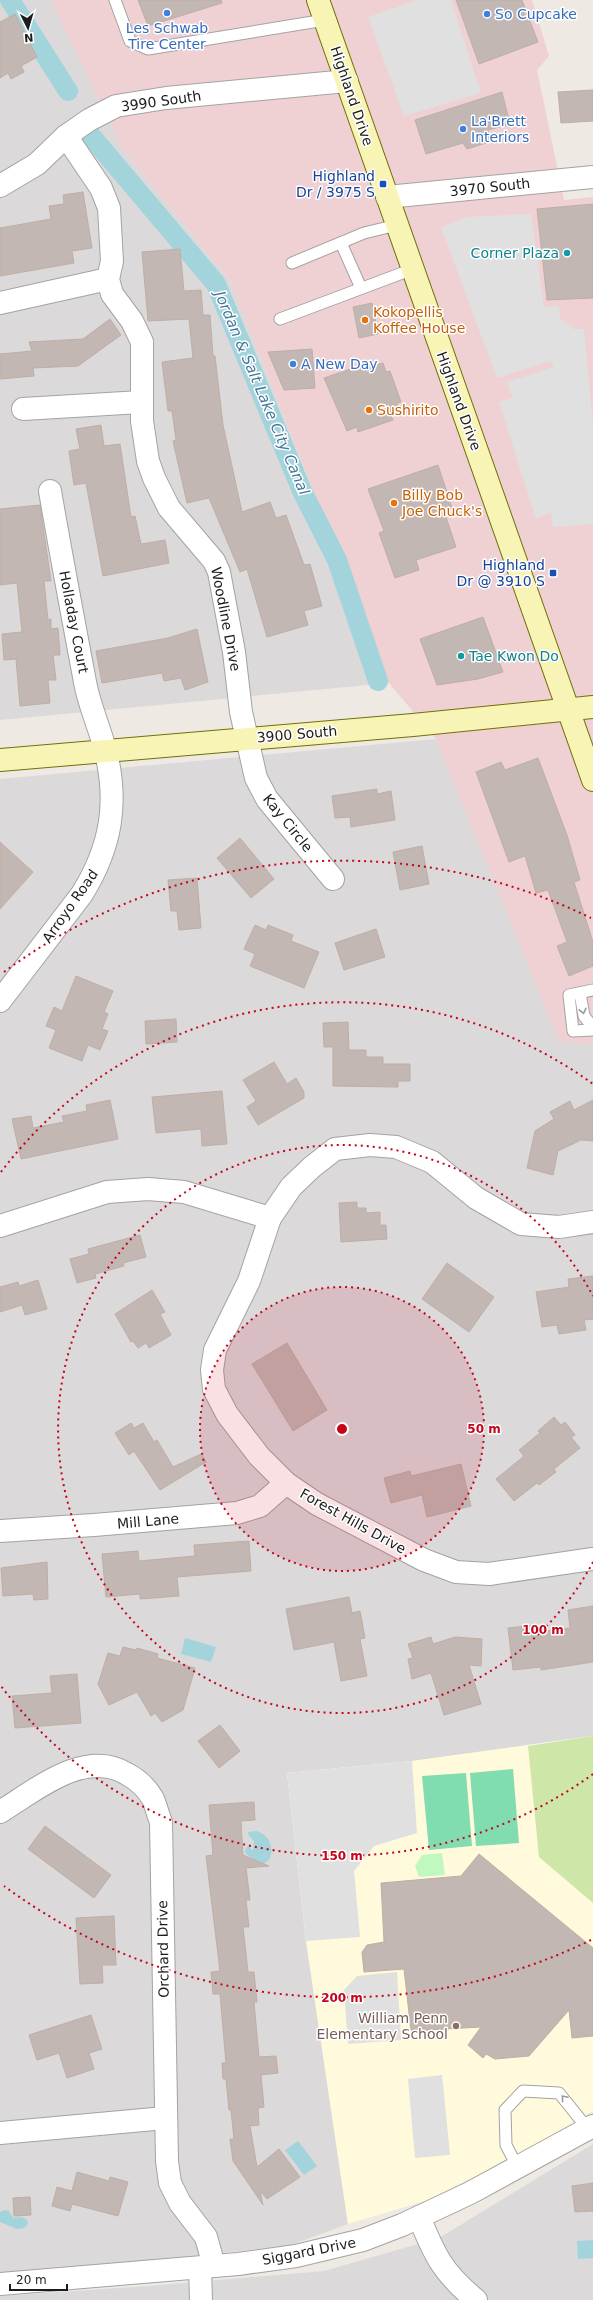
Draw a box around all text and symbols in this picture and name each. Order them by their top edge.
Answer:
place label: So Cupcake [495,6,577,22]
north arrow [8,8,48,48]
marker: Les Schwab Tire Center [162,8,172,18]
marker: So Cupcake [482,9,492,19]
place label: Les Schwab Tire Center [126,20,208,52]
text: N [24,31,34,44]
street label: Highland Drive [327,44,377,148]
street label: 3990 South [120,87,202,115]
place label: La'Brett Interiors [471,113,529,145]
marker: La'Brett Interiors [458,124,468,134]
place label: Highland Dr / 3975 S [296,168,375,200]
street label: 3970 South [449,175,531,199]
marker: Highland Dr / 3975 S [378,179,388,189]
place label: Corner Plaza [471,245,559,261]
marker: Corner Plaza [562,248,572,258]
water label: Jordan & Salt Lake City Canal [210,286,314,498]
place label: Kokopellis Koffee House [373,304,465,336]
marker: Kokopellis Koffee House [360,315,370,325]
street label: Highland Drive [434,349,484,453]
place label: A New Day [301,356,378,372]
marker: A New Day [288,359,298,369]
place label: Sushirito [377,402,439,418]
marker: Sushirito [364,405,374,415]
place label: Billy Bob Joe Chuck's [401,487,482,519]
marker: Billy Bob Joe Chuck's [389,498,399,508]
place label: Highland Dr @ 3910 S [457,557,545,589]
street label: Woodline Drive [208,565,244,673]
marker: Highland Dr @ 3910 S [548,568,558,578]
street label: Holladay Court [56,569,92,675]
place label: Tae Kwon Do [468,648,559,664]
marker: Tae Kwon Do [456,651,466,661]
street label: 3900 South [256,723,338,745]
street label: Kay Circle [260,791,316,855]
street label: Arroyo Road [39,866,101,946]
one-way arrow [579,1007,587,1014]
centre of rings [335,1422,349,1436]
text: 50 m [467,1422,501,1436]
street label: Forest Hills Drive [297,1485,409,1557]
street label: Mill Lane [116,1510,180,1532]
text: 100 m [522,1623,564,1637]
text: 150 m [321,1849,363,1863]
street label: Orchard Drive [154,1900,172,1998]
text: 200 m [321,1991,363,2005]
place label: William Penn Elementary School [316,2010,448,2042]
marker: William Penn Elementary School [451,2021,461,2031]
one-way arrow [561,2096,568,2103]
street label: Siggard Drive [261,2234,357,2268]
scale bar [10,2266,67,2292]
text: 20 m [16,2273,47,2287]

